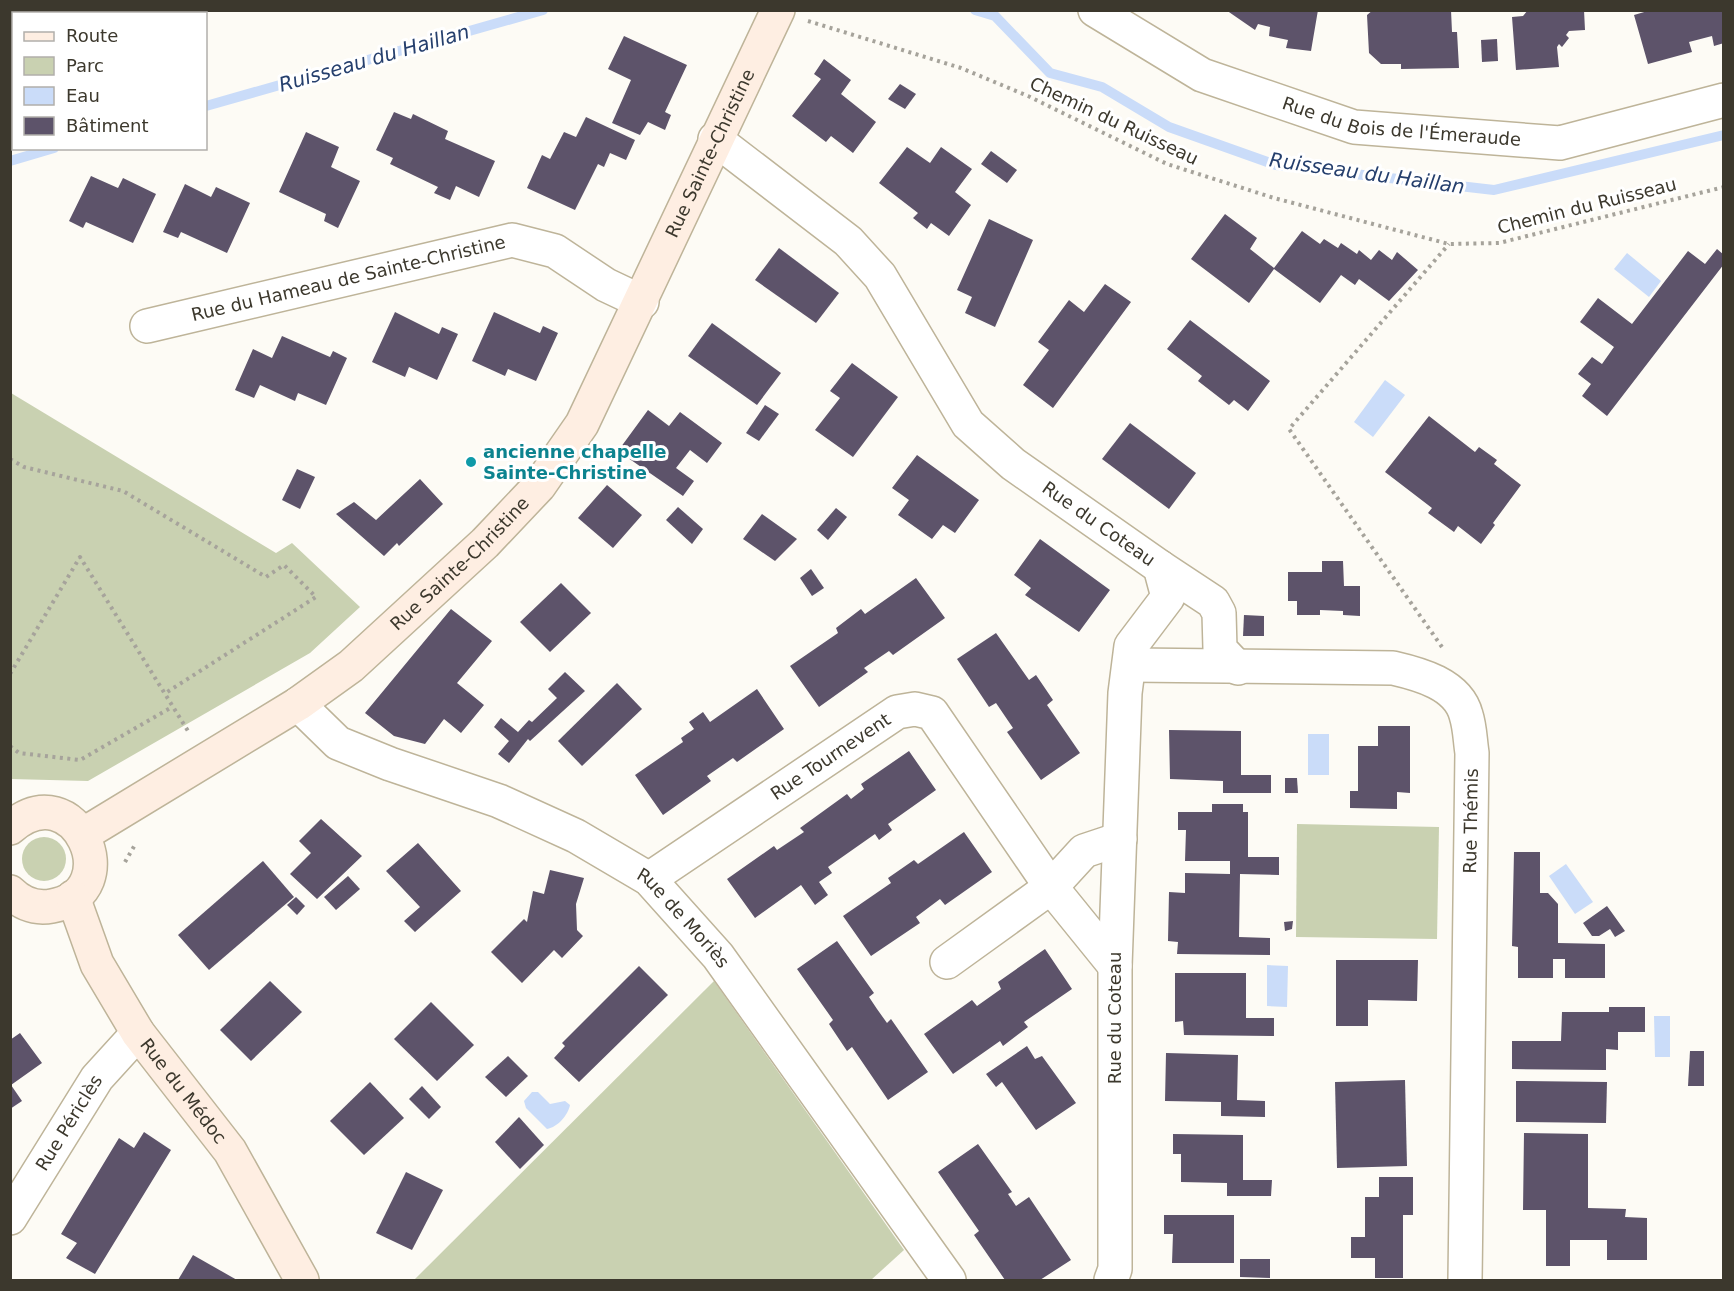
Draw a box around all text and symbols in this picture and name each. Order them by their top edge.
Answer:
legend [12,12,207,150]
water label: Ruisseau du Haillan [276,19,472,97]
text: Route [66,25,118,46]
text: Parc [66,55,104,76]
street label: Rue Sainte-Christine [661,65,759,241]
street label: Chemin du Ruisseau [1027,72,1202,169]
text: Eau [66,85,100,106]
street label: Rue du Bois de l'Émeraude [1280,92,1522,150]
text: Bâtiment [66,115,149,136]
water label: Ruisseau du Haillan [1268,147,1466,199]
street label: Chemin du Ruisseau [1495,173,1679,238]
street label: Rue du Hameau de Sainte-Christine [189,231,508,325]
place label: ancienne chapelle Sainte-Christine [483,441,666,483]
marker: ancienne chapelle Sainte-Christine [464,455,478,469]
street label: Rue du Coteau [1039,477,1159,570]
street label: Rue Sainte-Christine [386,492,533,635]
street label: Rue Tournevent [766,708,894,804]
street label: Rue Thémis [1459,768,1482,874]
street label: Rue de Moriès [633,863,734,972]
street label: Rue du Coteau [1104,952,1125,1084]
street label: Rue du Médoc [136,1034,231,1147]
street label: Rue Périclès [31,1071,106,1174]

